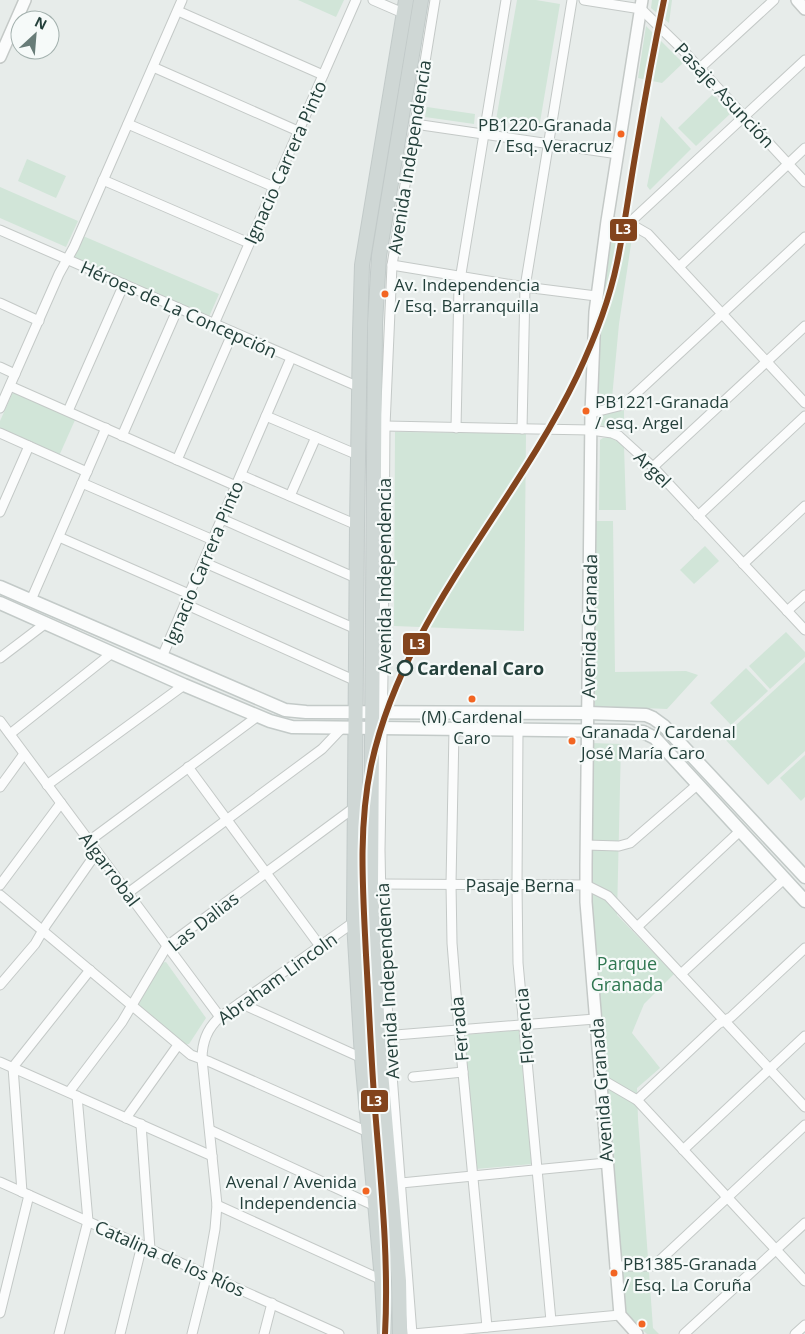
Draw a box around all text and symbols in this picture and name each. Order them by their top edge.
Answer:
north arrow [10,10,60,60]
text: N [32,12,50,34]
street label: Pasaje Asunción [670,37,780,153]
street label: Avenida Independencia [382,58,436,256]
street label: Ignacio Carrera Pinto [238,77,332,247]
place label: PB1220-Granada / Esq. Veracruz [478,113,612,157]
marker: PB1220-Granada / Esq. Veracruz [616,129,626,139]
line badge: L3 [609,218,638,242]
text: L3 [615,219,631,238]
street label: Héroes de La Concepción [77,255,281,363]
place label: Av. Independencia / Esq. Barranquilla [394,273,540,317]
marker: Av. Independencia / Esq. Barranquilla [380,289,390,299]
place label: PB1221-Granada / esq. Argel [595,390,729,434]
marker: PB1221-Granada / esq. Argel [581,406,591,416]
street label: Argel [629,445,677,493]
street label: Ignacio Carrera Pinto [157,477,249,649]
street label: Avenida Independencia [372,478,396,674]
street label: Avenida Granada [576,554,602,698]
line badge: L3 [402,632,431,656]
text: L3 [409,634,425,653]
place label: Cardenal Caro [417,656,544,680]
marker: Cardenal Caro [397,660,413,676]
marker: (M) Cardenal Caro [467,694,477,704]
place label: (M) Cardenal Caro [422,705,522,749]
place label: Granada / Cardenal José María Caro [579,720,736,764]
marker: Granada / Cardenal José María Caro [567,736,577,746]
street label: Algarrobal [74,827,146,911]
street label: Pasaje Berna [466,873,574,897]
street label: Avenida Independencia [370,882,404,1080]
street label: Las Dalias [163,886,243,956]
street label: Abraham Lincoln [212,927,342,1029]
park label: Parque Granada [591,951,663,996]
street label: Florencia [509,987,539,1065]
street label: Ferrada [444,996,474,1062]
street label: Avenida Granada [584,1017,618,1163]
line badge: L3 [360,1089,389,1113]
text: L3 [366,1091,382,1110]
place label: Avenal / Avenida Independencia [226,1170,357,1214]
marker: Avenal / Avenida Independencia [361,1186,371,1196]
street label: Catalina de los Ríos [91,1214,249,1302]
place label: PB1385-Granada / Esq. La Coruña [623,1252,757,1296]
marker: PB1385-Granada / Esq. La Coruña [609,1268,619,1278]
unlabelled marker [637,1319,647,1329]

